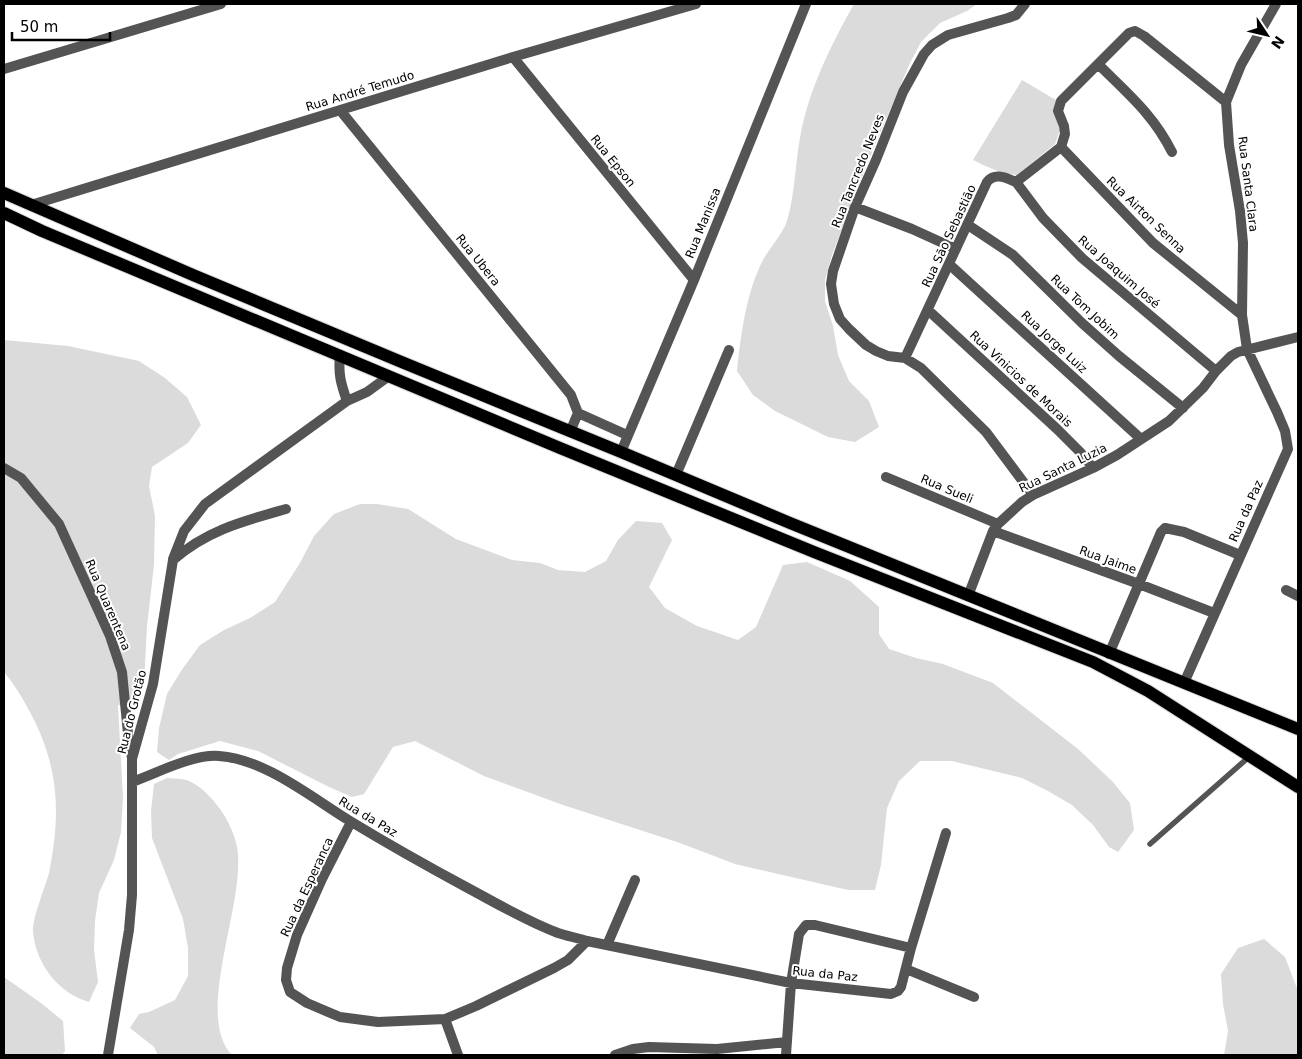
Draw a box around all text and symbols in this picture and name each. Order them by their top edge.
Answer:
scale bar [12,10,110,42]
north arrow [1242,10,1292,60]
text: 50 m [20,18,58,36]
text: N [1268,33,1288,52]
street label: Rua André Temudo [304,68,416,114]
street label: Rua Tancredo Neves [829,112,887,230]
street label: Rua Epson [588,132,638,190]
street label: Rua Santa Clara [1235,135,1261,233]
street label: Rua Airton Senna [1104,174,1188,256]
street label: Rua Sāo Sebastiāo [919,182,979,290]
street label: Rua Manissa [682,186,724,260]
street label: Rua Ubera [453,231,503,289]
street label: Rua Joaquim José [1075,233,1163,311]
street label: Rua Tom Jobim [1048,272,1122,342]
street label: Rua Jorge Luiz [1018,308,1090,376]
street label: Rua Vinicios de Morais [967,328,1075,430]
street label: Rua Santa Luzia [1017,441,1109,495]
street label: Rua Sueli [919,472,975,506]
street label: Rua da Paz [1226,478,1266,544]
street label: Rua Jaime [1077,543,1139,577]
street label: Rua Quarentena [82,557,134,653]
street label: Rua do Grotão [115,669,149,755]
street label: Rua da Paz [336,794,400,840]
street label: Rua da Esperanca [278,835,336,939]
street label: Rua da Paz [792,964,858,984]

